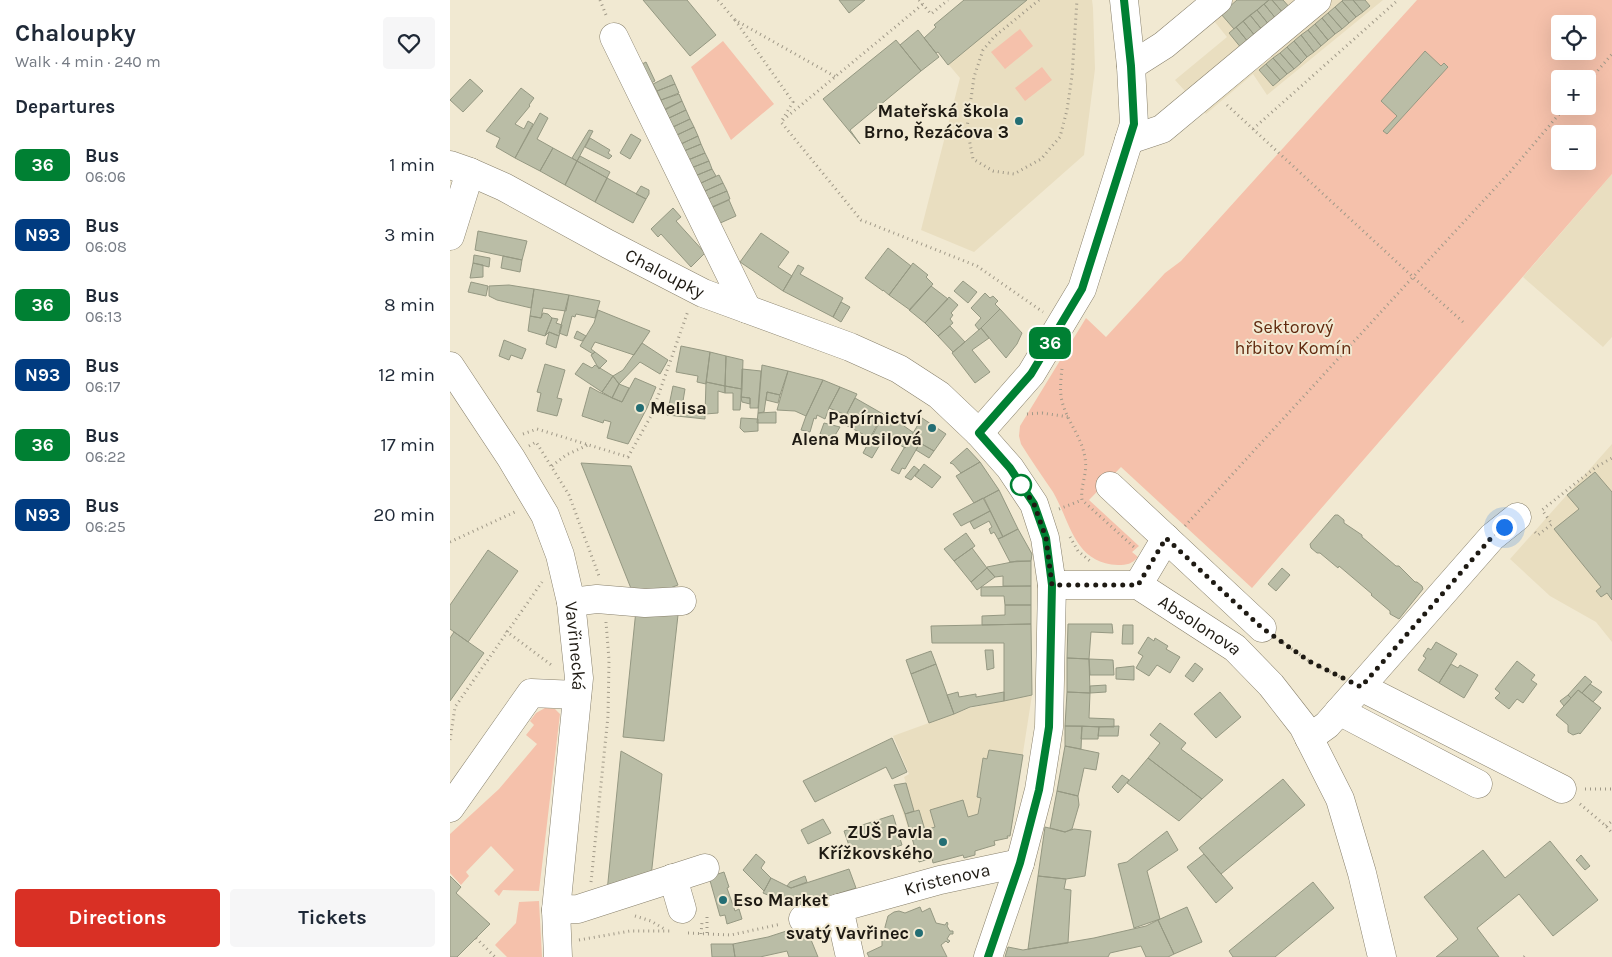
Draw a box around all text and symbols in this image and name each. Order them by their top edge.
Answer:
map controls [1551,15,1596,170]
button: locate [1551,15,1596,60]
button: heart [383,17,435,69]
text: Chaloupky [15,19,136,47]
text: Walk · 4 min · 240 m [15,52,161,71]
button: + [1551,70,1596,115]
text: Departures [15,96,115,118]
place label: Mateřská škola Brno, Řezáčova 3 [864,100,1009,143]
marker: Mateřská škola Brno, Řezáčova 3 [1013,115,1025,127]
button: − [1551,125,1596,170]
text: Bus [85,145,119,167]
text: 36 [31,154,54,176]
text: 1 min [389,154,435,176]
text: 06:06 [85,167,126,186]
text: Bus [85,215,119,237]
text: N93 [25,224,60,246]
text: 3 min [384,224,435,246]
text: 06:08 [85,237,127,256]
street label: Chaloupky [621,244,709,303]
text: Bus [85,285,119,307]
text: 36 [31,294,54,316]
text: 8 min [384,294,435,316]
text: 06:13 [85,307,122,326]
park label: Sektorový hřbitov Komín [1234,316,1352,359]
line badge: 36 [1028,327,1072,359]
text: 36 [1039,332,1061,354]
text: Bus [85,355,119,377]
text: N93 [25,364,60,386]
text: 12 min [378,364,435,386]
text: 06:17 [85,377,120,396]
place label: Melisa [650,397,707,419]
marker: Melisa [634,402,646,414]
place label: Papírnictví Alena Musilová [791,407,923,450]
marker: Papírnictví Alena Musilová [926,422,938,434]
text: Bus [85,425,119,447]
text: 36 [31,434,54,456]
text: 17 min [380,434,435,456]
text: 06:22 [85,447,126,466]
unlabelled marker [1010,474,1032,496]
text: Bus [85,495,119,517]
text: N93 [25,504,60,526]
text: 20 min [373,504,435,526]
your location [1492,515,1517,540]
text: 06:25 [85,517,126,536]
street label: Absolonova [1154,590,1247,660]
street label: Vavřinecká [560,600,590,692]
place label: ZUŠ Pavla Křížkovského [818,821,933,864]
marker: ZUŠ Pavla Křížkovského [937,836,949,848]
street label: Kristenova [901,859,992,900]
button: Directions [15,889,220,947]
button: Tickets [230,889,435,947]
place label: Eso Market [733,889,828,911]
marker: Eso Market [717,894,729,906]
place label: svatý Vavřinec [786,922,909,944]
marker: svatý Vavřinec [913,927,925,939]

